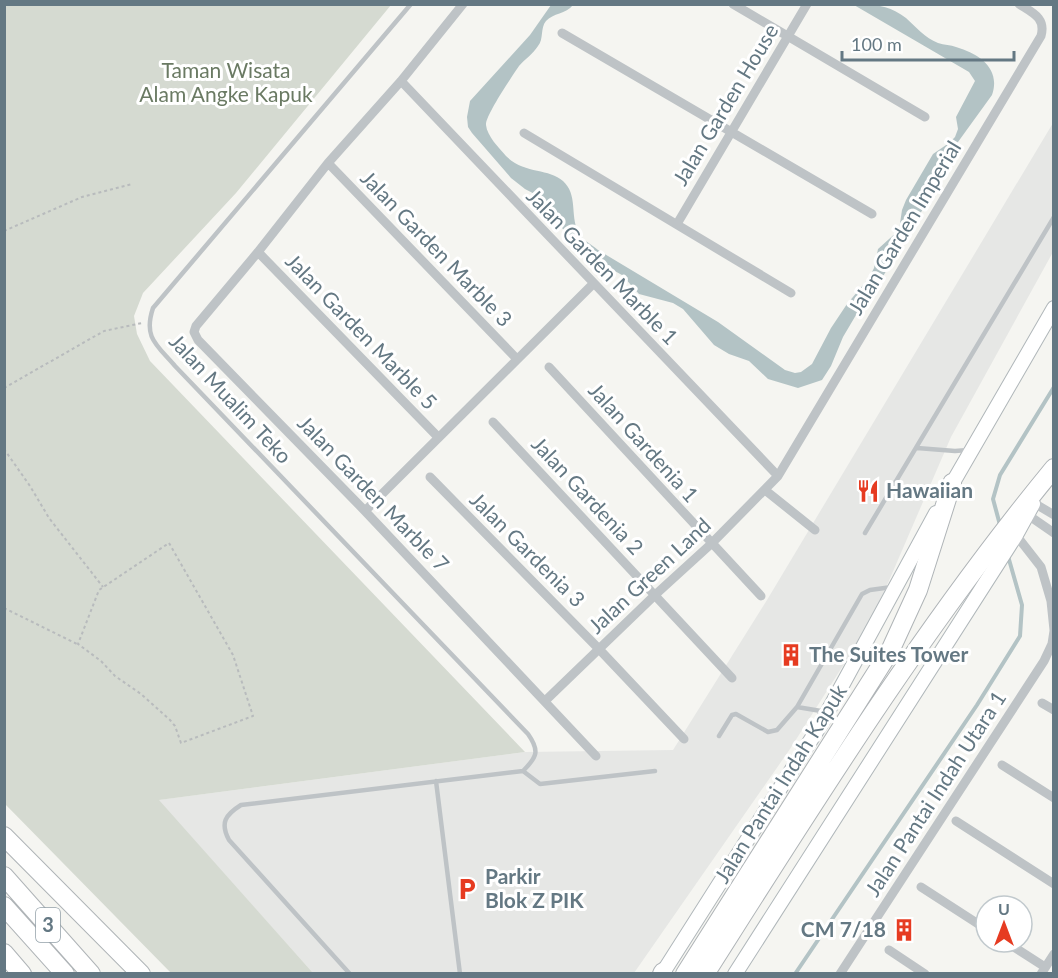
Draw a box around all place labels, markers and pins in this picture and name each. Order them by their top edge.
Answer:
place label: Hawaiian [886,477,973,502]
restaurant icon: Hawaiian [855,478,881,504]
place label: The Suites Tower [809,641,969,666]
building icon: The Suites Tower [778,642,804,668]
place label: Parkir Blok Z PIK [485,863,584,912]
parking icon: Parkir Blok Z PIK [454,876,480,902]
place label: CM 7/18 [801,916,886,941]
building icon: CM 7/18 [891,917,917,943]

